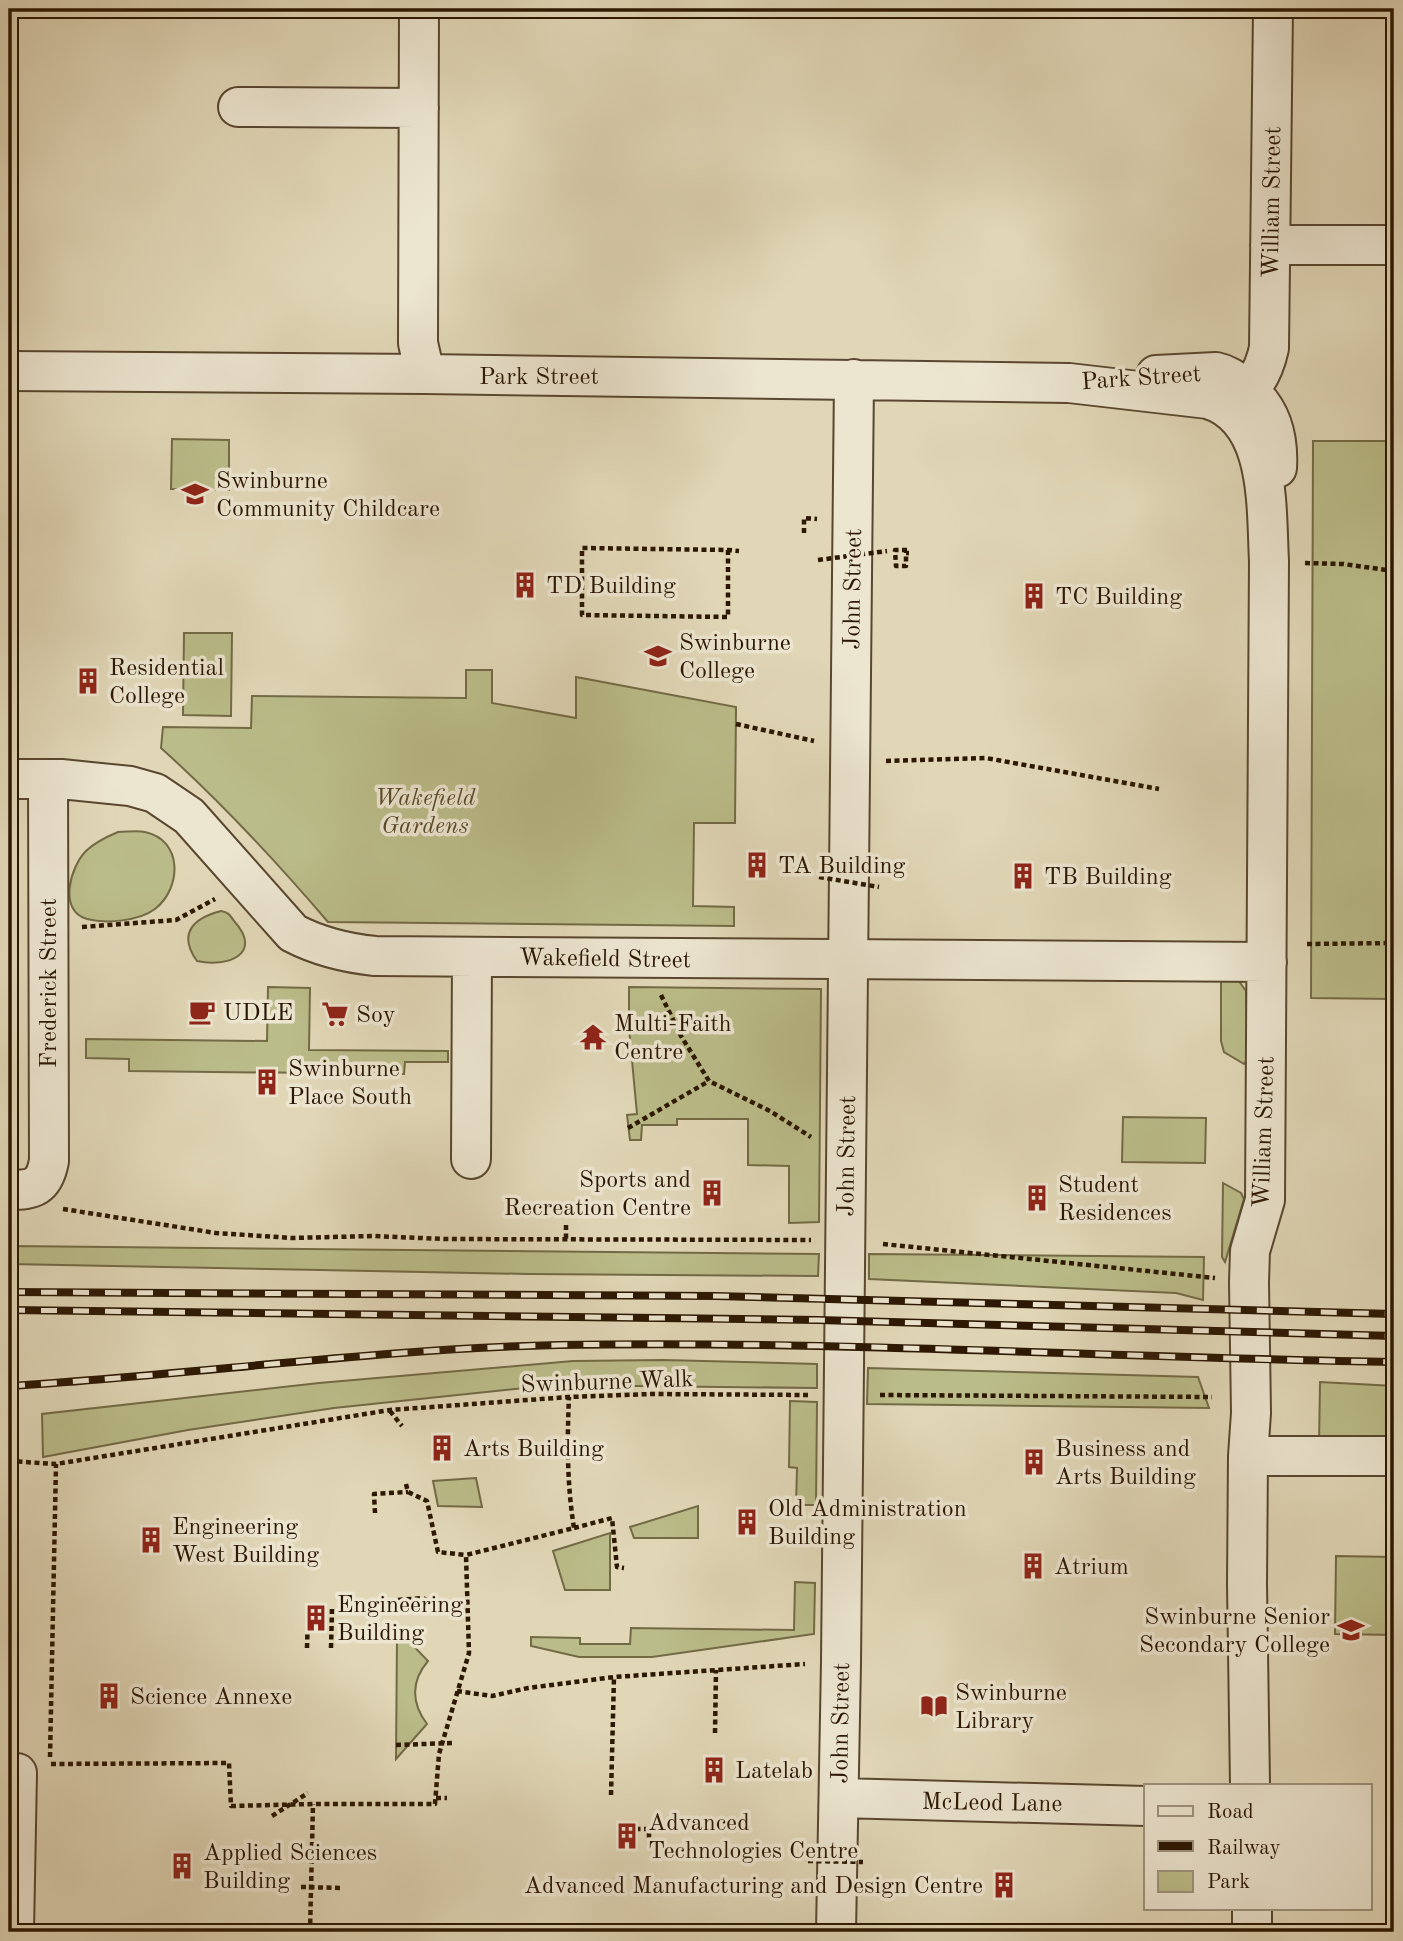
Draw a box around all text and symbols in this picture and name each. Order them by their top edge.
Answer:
street label: William Street [1260,126,1286,278]
street label: Park Street [1081,363,1202,395]
street label: Park Street [479,366,599,390]
place label: Swinburne Community Childcare [216,470,440,522]
school or university icon: Swinburne Community Childcare [180,479,210,509]
street label: John Street [841,528,867,650]
building icon: TD Building [510,570,540,600]
place label: TD Building [546,575,676,599]
building icon: TC Building [1019,581,1049,611]
place label: TC Building [1055,586,1182,610]
place label: Swinburne College [679,632,791,684]
school or university icon: Swinburne College [643,641,673,671]
place label: Residential College [109,657,224,709]
building icon: Residential College [73,666,103,696]
park label: Wakefield Gardens [374,787,476,839]
building icon: TA Building [742,850,772,880]
place label: TA Building [778,855,906,879]
building icon: TB Building [1008,861,1038,891]
place label: TB Building [1044,866,1172,890]
street label: Frederick Street [38,898,62,1068]
street label: Wakefield Street [519,946,691,974]
cafe icon: UDLE [187,997,217,1027]
supermarket icon: Soy [320,999,350,1029]
place label: UDLE [223,1002,293,1026]
place label: Soy [356,1004,396,1028]
place label: Multi-Faith Centre [614,1013,732,1065]
temple icon: Multi-Faith Centre [578,1022,608,1052]
street label: William Street [1250,1056,1280,1208]
place label: Swinburne Place South [288,1058,412,1110]
building icon: Swinburne Place South [252,1067,282,1097]
street label: John Street [835,1095,861,1217]
place label: Sports and Recreation Centre [504,1169,691,1221]
place label: Student Residences [1058,1174,1172,1226]
building icon: Sports and Recreation Centre [697,1178,727,1208]
building icon: Student Residences [1022,1183,1052,1213]
street label: Swinburne Walk [520,1368,694,1398]
building icon: Arts Building [427,1433,457,1463]
place label: Arts Building [463,1438,604,1462]
place label: Business and Arts Building [1055,1438,1196,1490]
building icon: Business and Arts Building [1019,1447,1049,1477]
place label: Old Administration Building [768,1498,967,1550]
building icon: Old Administration Building [732,1507,762,1537]
place label: Engineering West Building [172,1516,319,1568]
building icon: Engineering West Building [136,1525,166,1555]
building icon: Atrium [1018,1551,1048,1581]
place label: Atrium [1054,1556,1129,1580]
place label: Engineering Building [337,1594,463,1646]
building icon: Engineering Building [301,1603,331,1633]
place label: Swinburne Senior Secondary College [1139,1606,1330,1658]
school or university icon: Swinburne Senior Secondary College [1336,1615,1366,1645]
street label: John Street [829,1662,855,1784]
building icon: Science Annexe [94,1681,124,1711]
place label: Swinburne Library [955,1682,1067,1734]
place label: Science Annexe [130,1686,292,1710]
library icon: Swinburne Library [919,1691,949,1721]
building icon: Latelab [699,1755,729,1785]
place label: Latelab [735,1760,813,1784]
legend [1144,1784,1372,1910]
street label: McLeod Lane [921,1791,1063,1817]
text: Road [1207,1802,1254,1823]
place label: Advanced Technologies Centre [648,1812,858,1864]
building icon: Advanced Technologies Centre [612,1821,642,1851]
text: Railway [1207,1838,1281,1859]
place label: Applied Sciences Building [203,1842,377,1894]
building icon: Applied Sciences Building [167,1851,197,1881]
building icon: Advanced Manufacturing and Design Centre [989,1870,1019,1900]
text: Park [1207,1872,1250,1893]
place label: Advanced Manufacturing and Design Centre [524,1875,983,1899]

